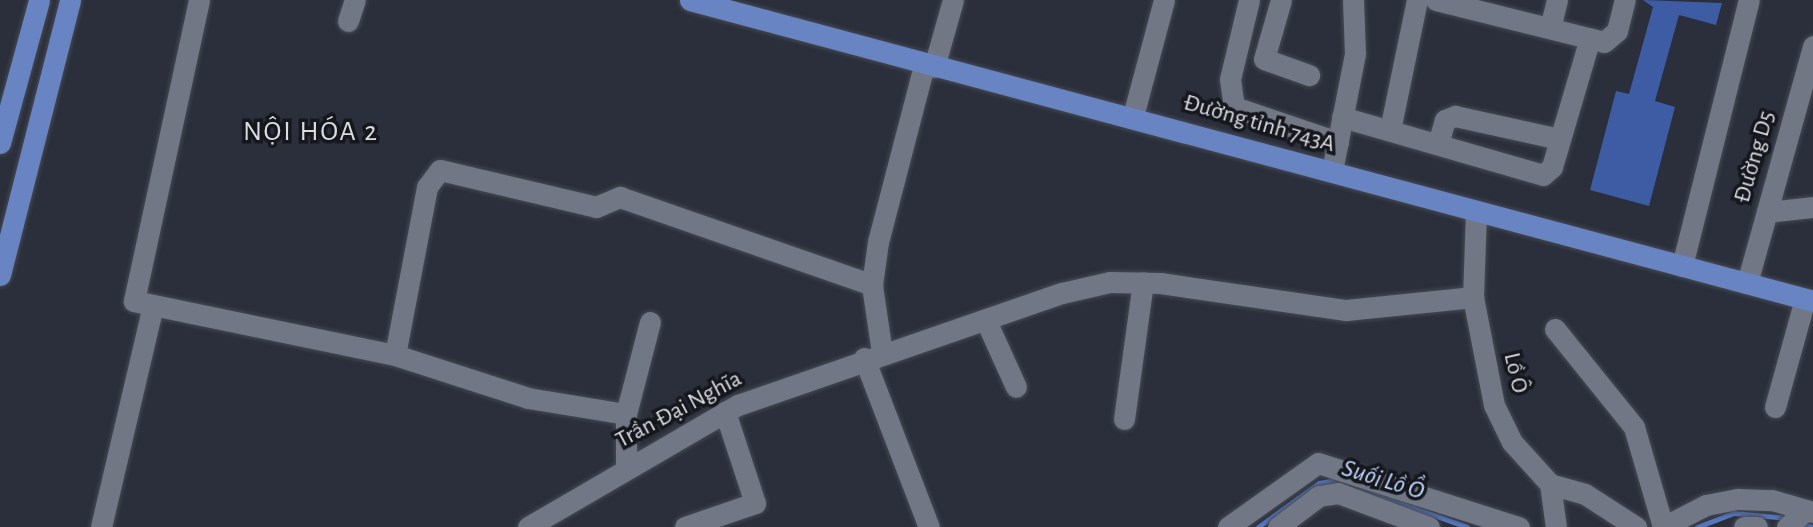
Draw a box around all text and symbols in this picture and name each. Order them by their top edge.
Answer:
street label: Đường tỉnh 743A [1180,89,1338,159]
street label: Đường D5 [1728,108,1782,206]
district label: NỘI HÓA 2 [244,115,378,149]
street label: Lồ Ô [1496,350,1534,396]
street label: Trần Đại Nghĩa [611,365,747,455]
water label: Suối Lồ Ồ [1338,453,1428,507]

